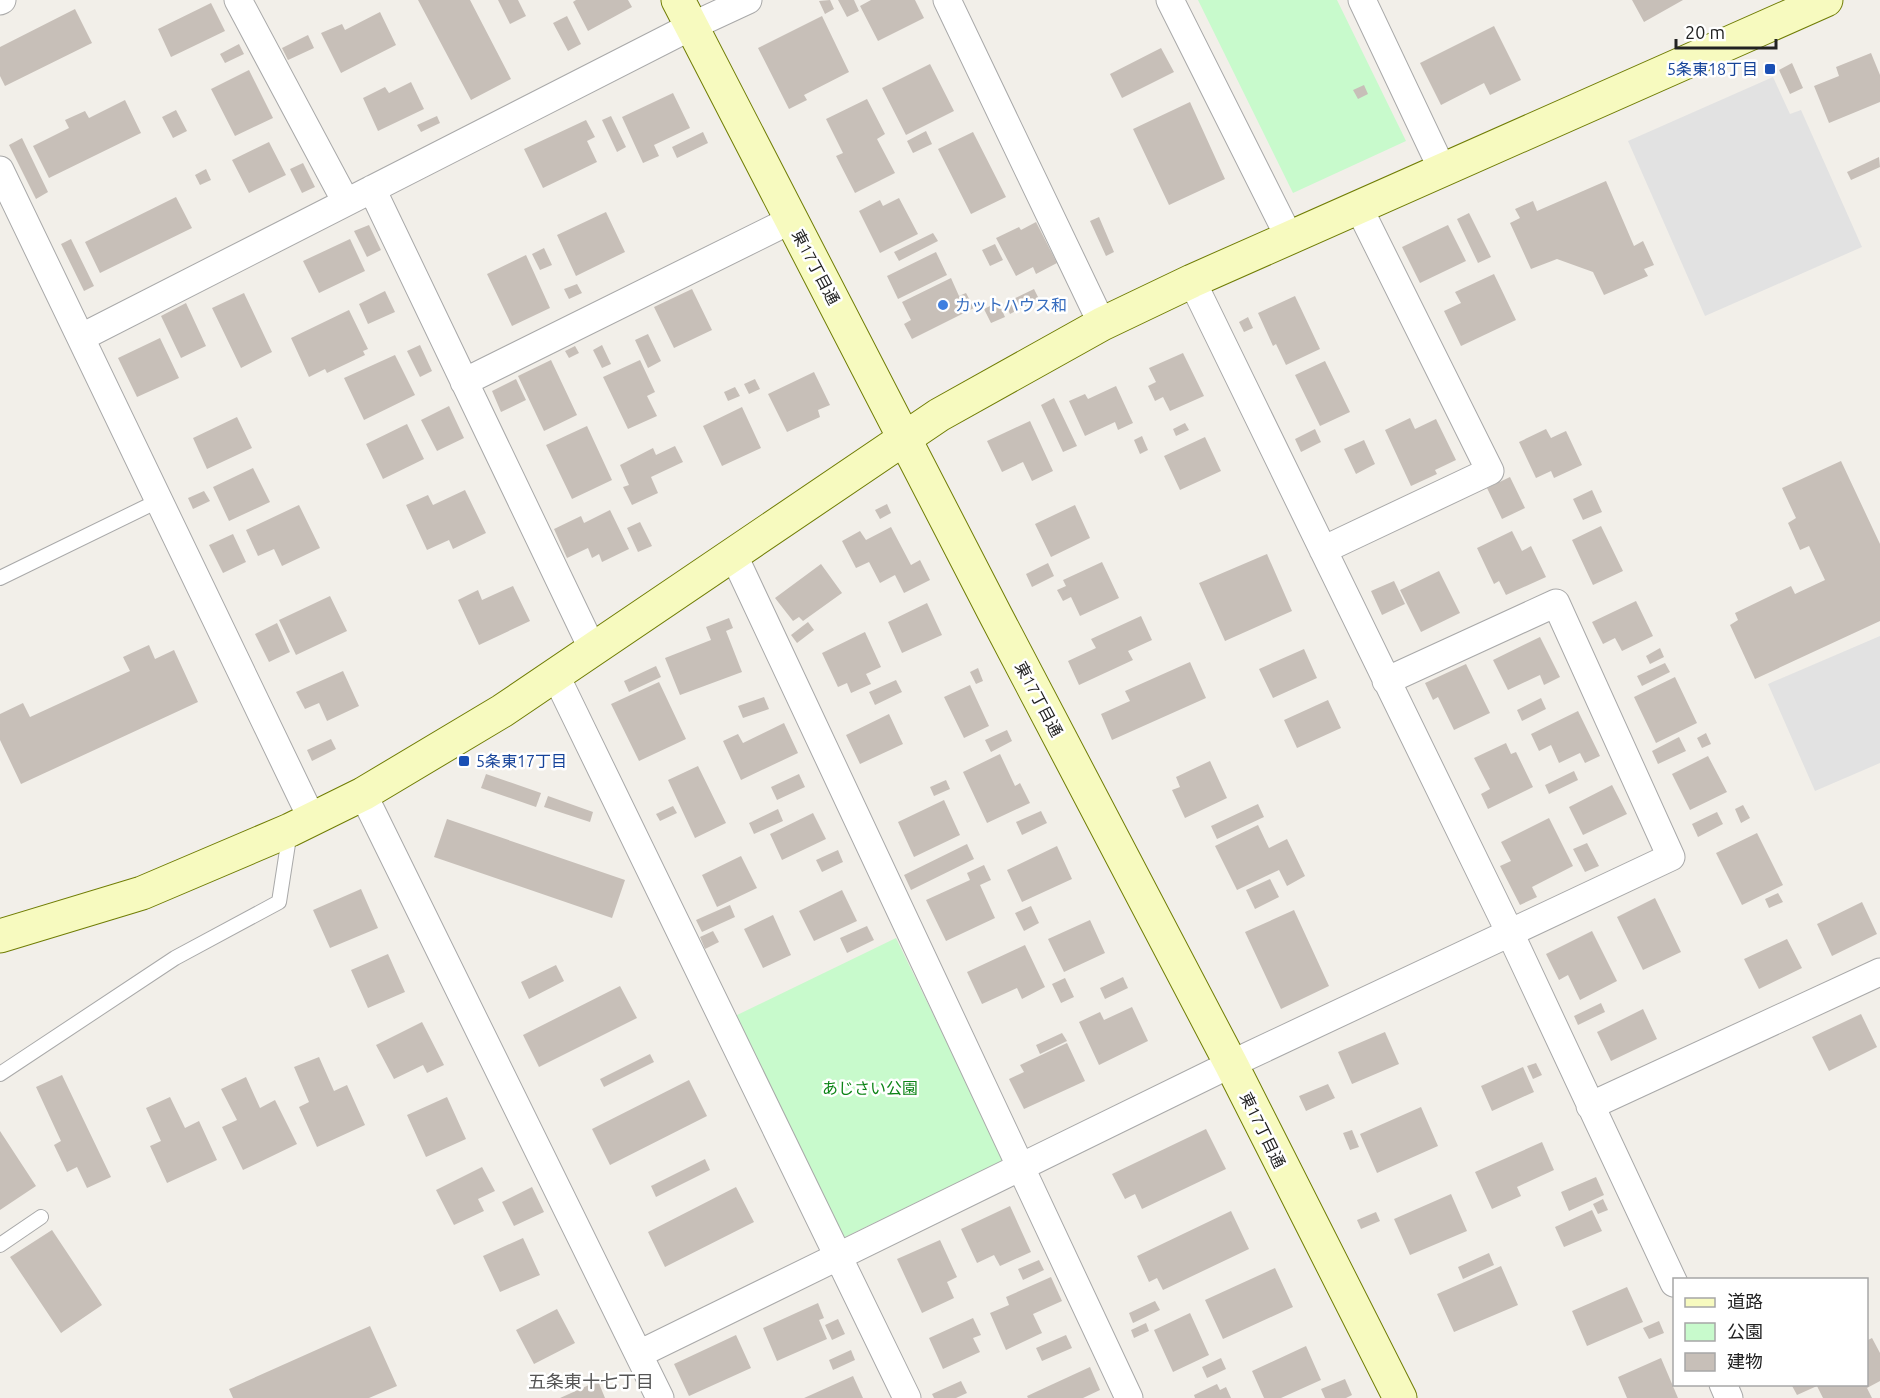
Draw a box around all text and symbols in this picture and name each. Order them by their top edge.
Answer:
scale bar [1676,12,1776,50]
text: 20 m [1685,22,1725,42]
place label: 5条東18丁目 [1667,60,1758,78]
marker: 5条東18丁目 [1763,62,1777,76]
street label: 東17丁目通 [789,227,843,307]
place label: カットハウス和 [955,296,1067,314]
marker: カットハウス和 [936,298,950,312]
street label: 東17丁目通 [1012,659,1066,739]
place label: 5条東17丁目 [476,752,567,770]
marker: 5条東17丁目 [457,754,471,768]
park label: あじさい公園 [822,1079,918,1097]
street label: 東17丁目通 [1237,1089,1289,1171]
legend [1673,1278,1868,1386]
text: 道路 [1727,1291,1763,1311]
text: 公園 [1727,1321,1763,1341]
text: 建物 [1727,1351,1763,1371]
district label: 五条東十七丁目 [528,1371,654,1391]

